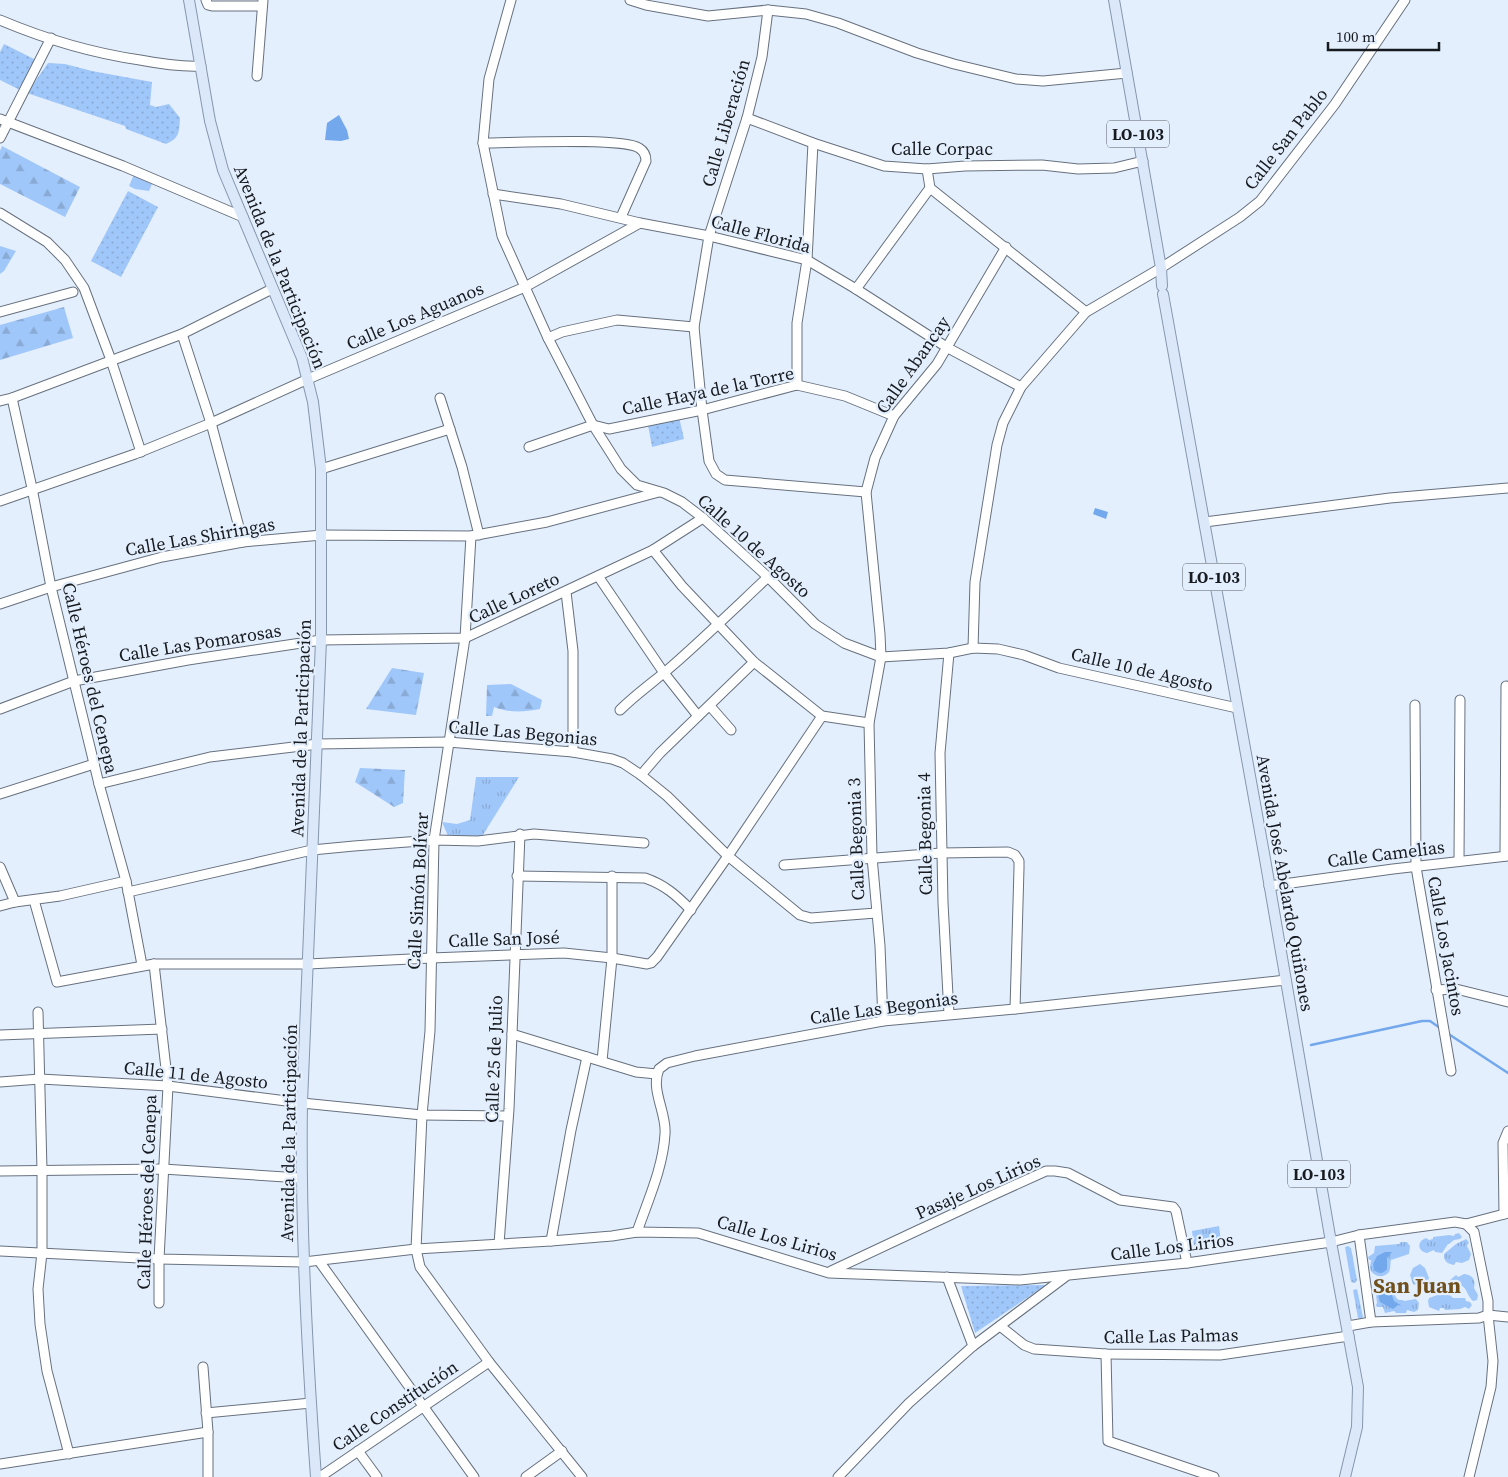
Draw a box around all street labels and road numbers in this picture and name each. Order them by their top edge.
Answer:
street label: Calle Liberación [695,56,756,190]
street label: Calle San Pablo [1238,82,1333,195]
road number: LO-103 [1107,120,1169,148]
street label: Calle Corpac [891,136,993,161]
street label: Avenida de la Participación [228,161,333,373]
street label: Calle Florida [708,208,815,259]
street label: Calle Los Aguanos [342,275,487,356]
street label: Calle Abancay [870,310,956,419]
street label: Calle Haya de la Torre [620,360,796,421]
street label: Calle 10 de Agosto [692,488,817,603]
street label: Calle Las Shiringas [123,511,277,562]
road number: LO-103 [1183,564,1245,590]
street label: Calle Loreto [464,566,563,629]
street label: Calle Héroes del Cenepa [56,580,125,777]
street label: Calle Las Pomarosas [117,617,283,668]
street label: Avenida de la Participación [284,619,317,837]
street label: Calle 10 de Agosto [1069,641,1216,698]
street label: Calle Las Begonias [448,714,599,751]
street label: Avenida José Abelardo Quiñones [1251,752,1320,1014]
street label: Calle Begonia 4 [911,772,938,896]
street label: Calle Begonia 3 [841,777,870,901]
street label: Calle Simón Bolívar [401,811,434,970]
street label: Calle Camelias [1326,834,1446,873]
street label: Calle Los Jacintos [1422,874,1471,1018]
street label: Calle San José [448,924,560,953]
street label: Calle Las Begonias [808,985,960,1030]
street label: Calle 25 de Julio [479,995,508,1123]
street label: Avenida de la Participación [274,1024,303,1242]
street label: Calle 11 de Agosto [123,1054,270,1095]
street label: Calle Héroes del Cenepa [131,1093,162,1290]
street label: Pasaje Los Lirios [911,1148,1044,1225]
road number: LO-103 [1288,1160,1350,1188]
street label: Calle Los Lirios [714,1208,840,1267]
street label: Calle Los Lirios [1109,1227,1235,1266]
street label: Calle Las Palmas [1103,1322,1239,1349]
street label: Calle Constitución [327,1354,463,1457]

